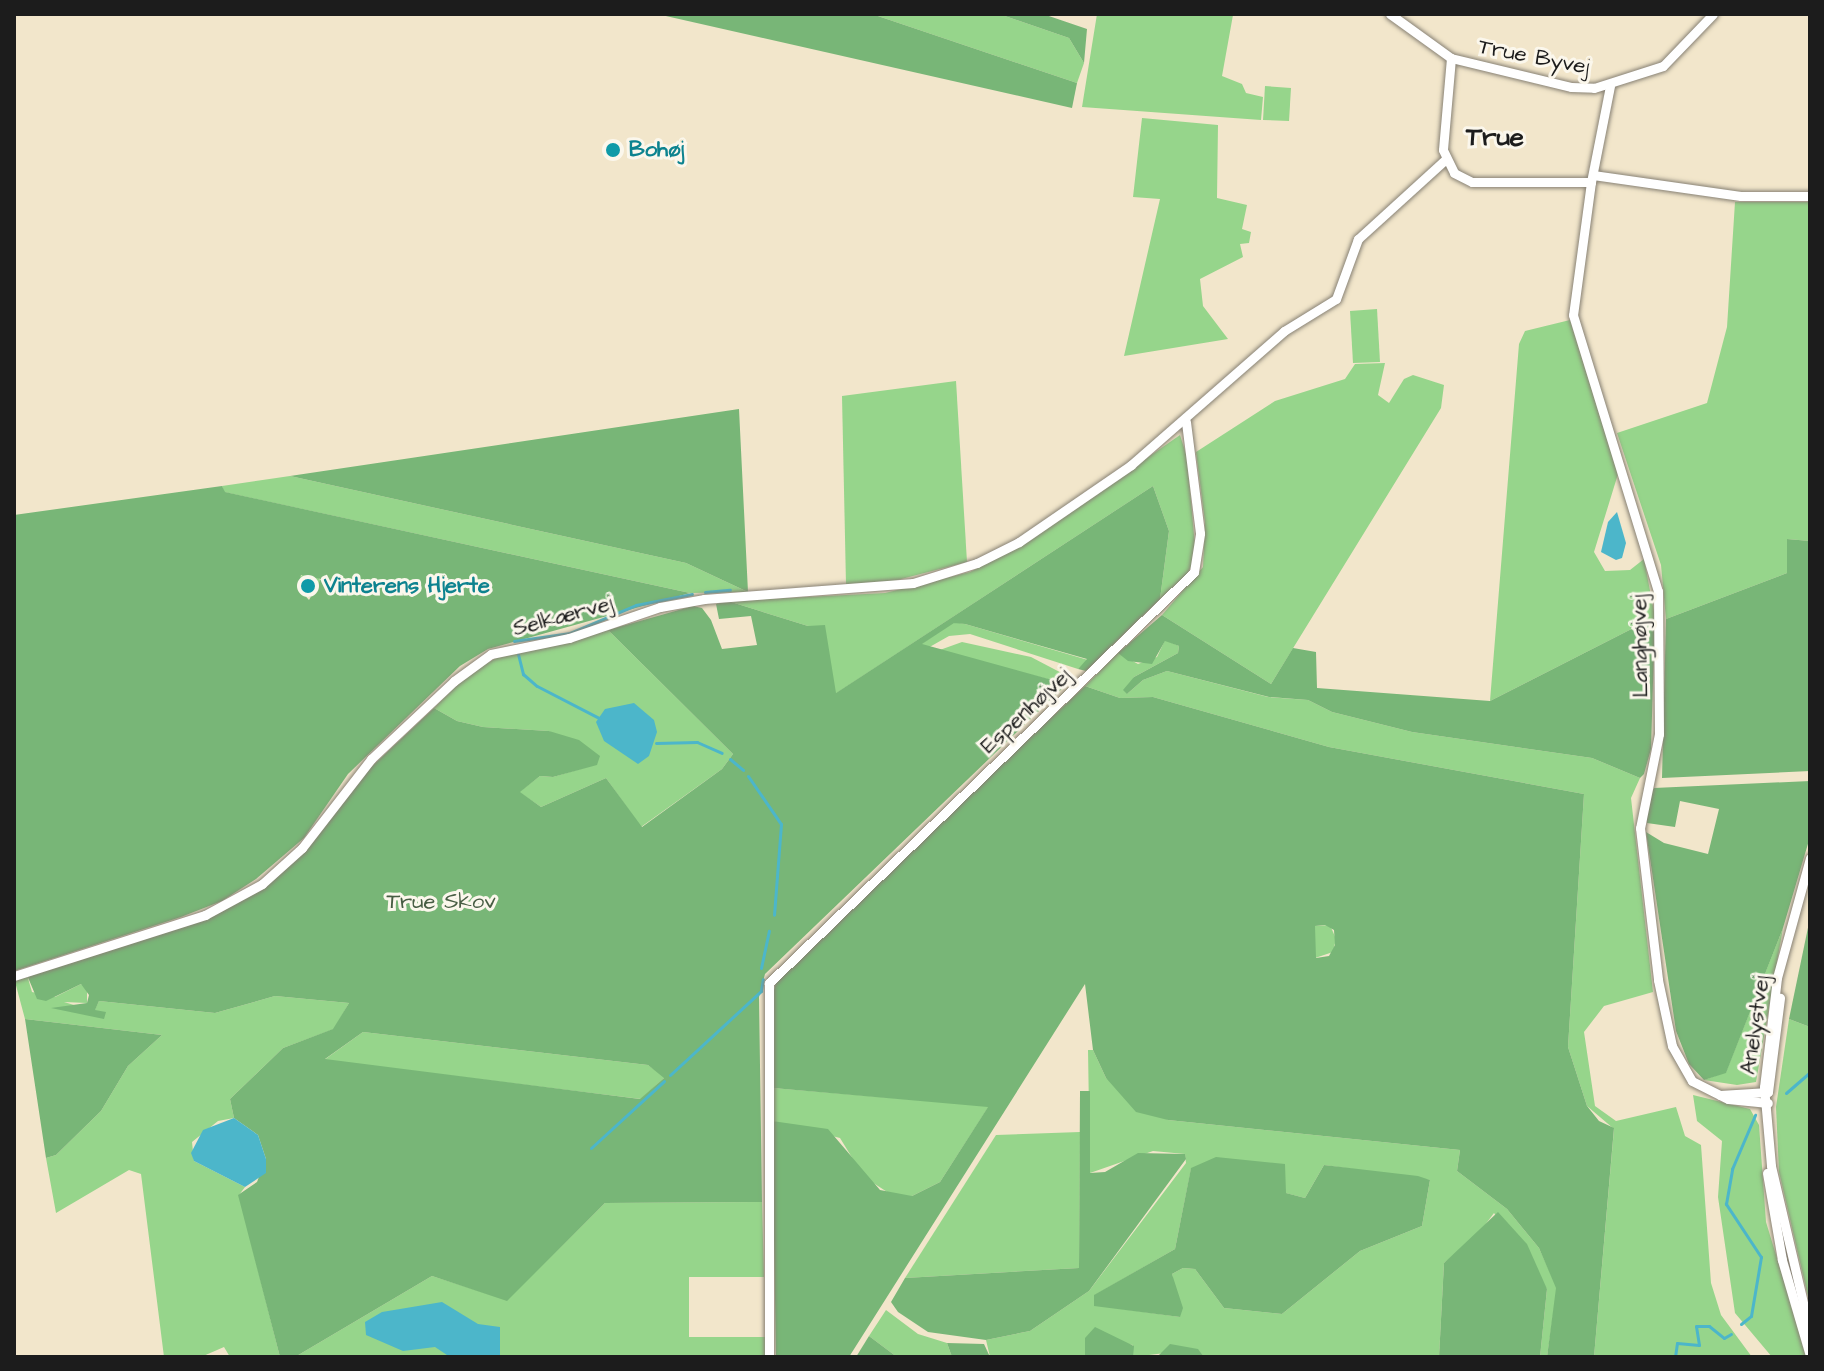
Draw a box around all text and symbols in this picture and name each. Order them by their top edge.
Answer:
street label: True Byvej [1476,33,1592,81]
district label: True [1466,122,1524,154]
place label: Bohøj [629,137,684,163]
marker: Bohøj [604,141,622,159]
place label: Vinterens Hjerte [324,573,490,599]
marker: Vinterens Hjerte [299,577,317,595]
street label: Selkærvej [510,590,616,642]
street label: Langhøjvej [1626,594,1654,698]
street label: Espenhøjvej [975,663,1077,759]
park label: True Skov [386,889,496,915]
street label: Anelystvej [1735,974,1775,1076]

